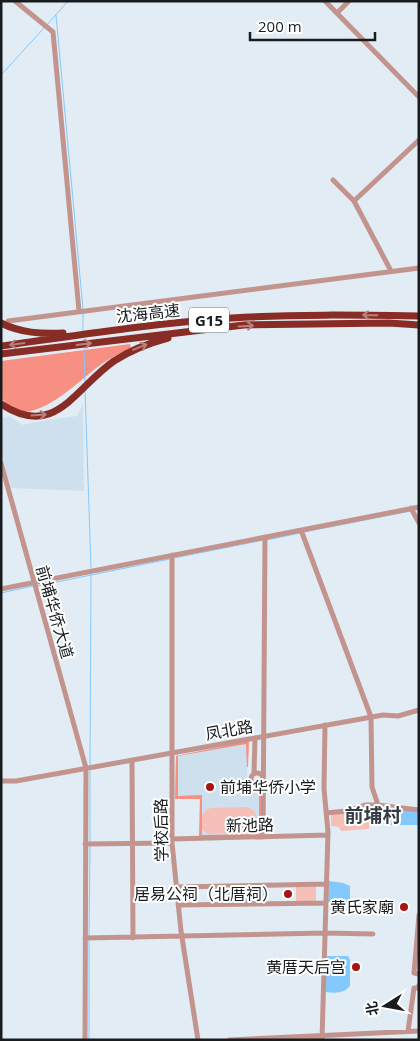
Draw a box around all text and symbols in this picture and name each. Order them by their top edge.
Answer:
scale bar [250,10,375,42]
text: 200 m [258,16,302,36]
street label: 沈海高速 [115,299,181,327]
road number: G15 [189,308,229,332]
one-way arrow [362,310,378,320]
one-way arrow [238,321,254,330]
one-way arrow [9,339,25,349]
one-way arrow [76,339,92,349]
one-way arrow [132,342,147,351]
one-way arrow [31,411,47,420]
street label: 前埔华侨大道 [31,563,79,661]
street label: 凤北路 [203,715,255,745]
place label: 前埔华侨小学 [220,776,316,798]
marker: 前埔华侨小学 [204,781,216,793]
street label: 学校后路 [149,798,173,862]
district label: 前埔村 [344,802,402,828]
street label: 新池路 [226,814,274,836]
place label: 居易公祠（北厝祠） [134,883,278,905]
marker: 居易公祠（北厝祠） [282,888,294,900]
place label: 黄氏家廟 [330,896,394,918]
marker: 黄氏家廟 [398,901,410,913]
place label: 黄厝天后宫 [266,956,346,978]
marker: 黄厝天后宫 [350,961,362,973]
north arrow [360,981,410,1031]
text: 北 [361,1000,382,1017]

